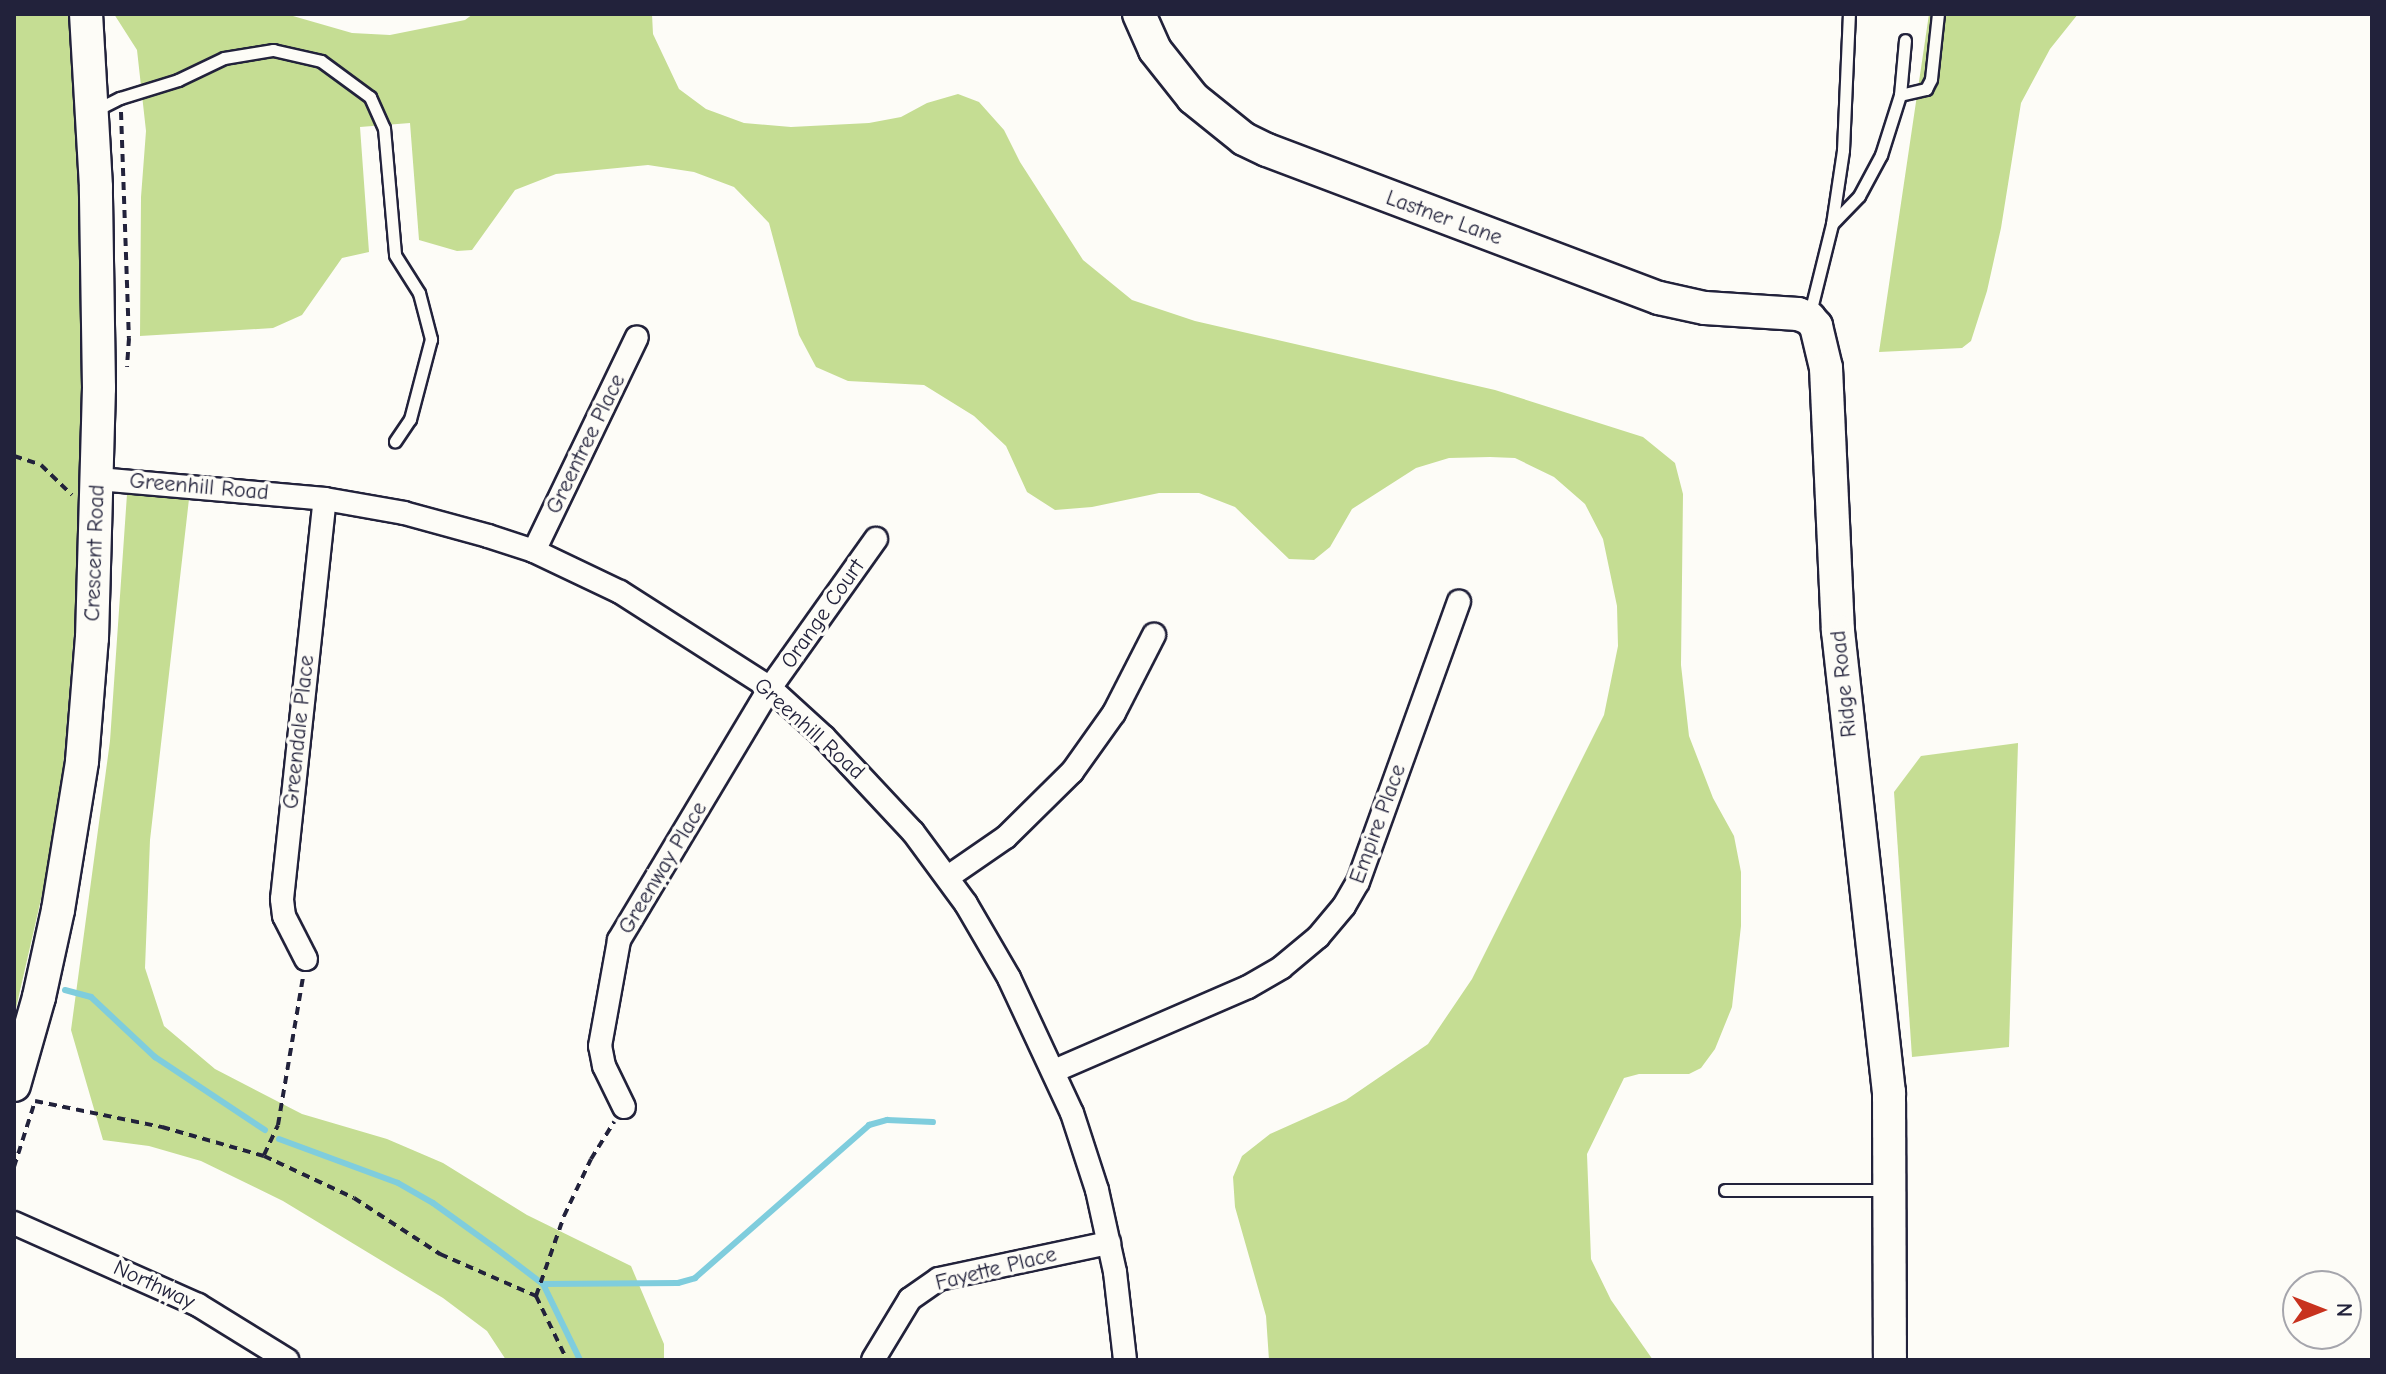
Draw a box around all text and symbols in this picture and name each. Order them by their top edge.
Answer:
street label: Lastner Lane [1382,185,1506,251]
street label: Greentree Place [541,370,631,518]
street label: Greenhill Road [128,468,270,506]
street label: Crescent Road [79,484,111,622]
street label: Orange Court [776,554,870,674]
street label: Ridge Road [1825,629,1863,739]
street label: Greendale Place [278,654,320,810]
street label: Greenhill Road [748,673,870,785]
street label: Empire Place [1344,761,1412,887]
street label: Greenway Place [613,797,713,939]
street label: Fayette Place [933,1241,1059,1297]
street label: Northway [109,1255,199,1315]
north arrow [2282,1270,2362,1350]
text: N [2331,1303,2357,1317]

